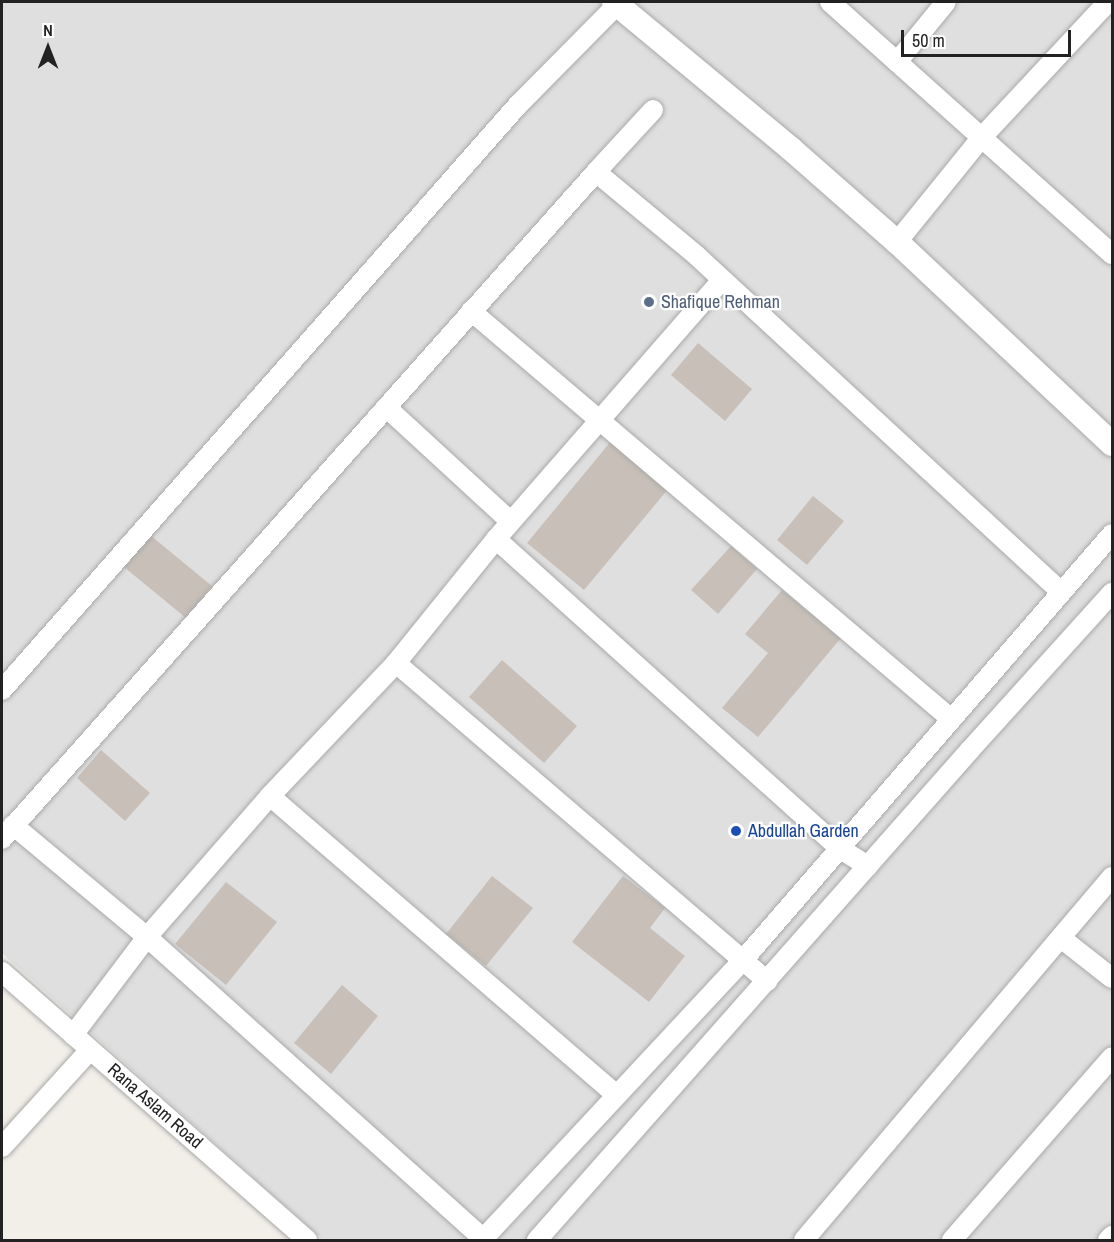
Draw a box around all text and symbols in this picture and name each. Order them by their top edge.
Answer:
north arrow [18,18,78,78]
scale bar [904,18,1074,56]
text: N [43,19,53,41]
text: 50 m [912,28,945,53]
place label: Shafique Rehman [661,291,780,313]
marker: Shafique Rehman [642,295,656,309]
place label: Abdullah Garden [748,820,859,842]
marker: Abdullah Garden [729,824,743,838]
street label: Rana Aslam Road [103,1059,207,1153]

